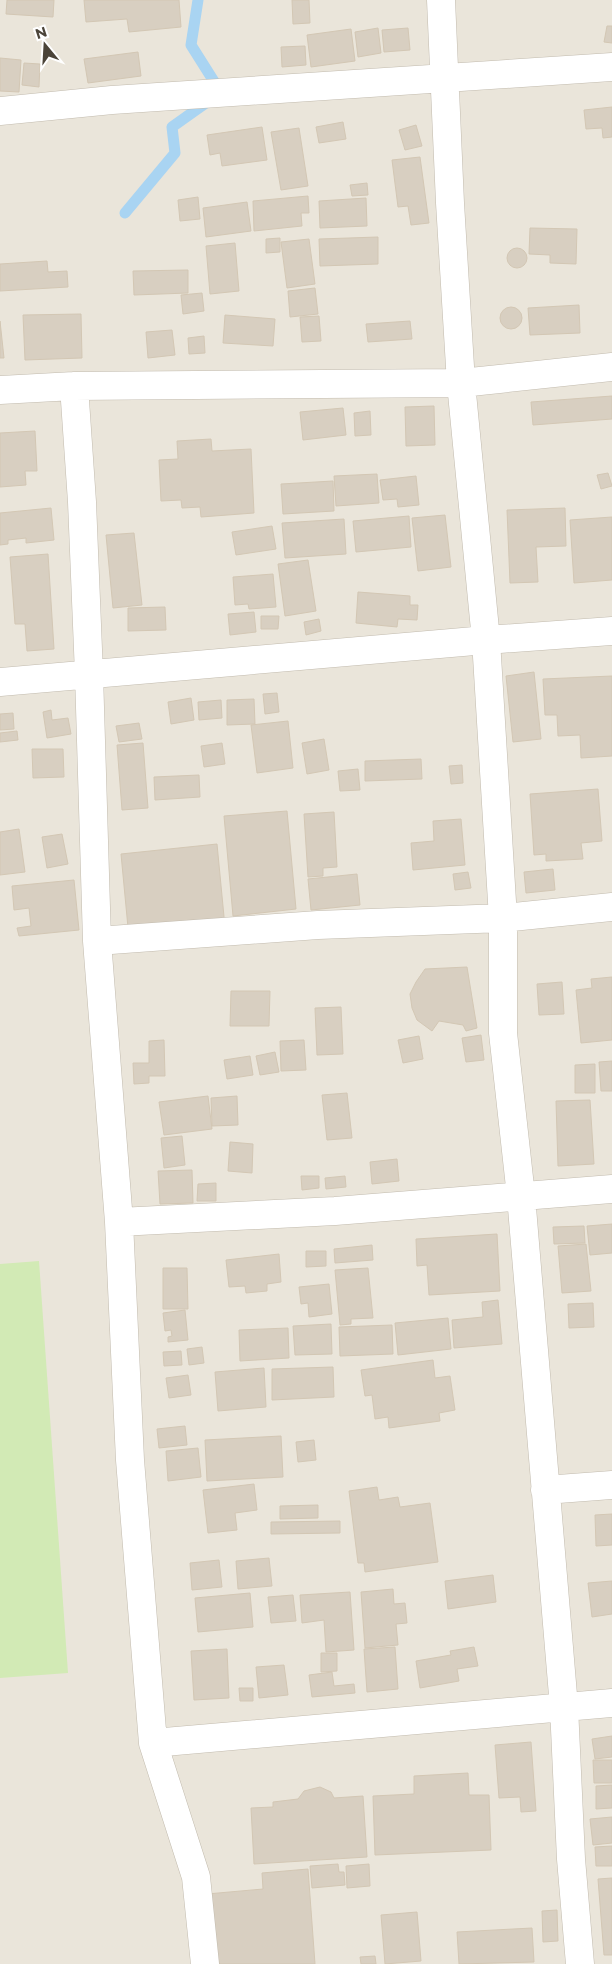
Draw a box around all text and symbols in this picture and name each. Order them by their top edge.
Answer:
north arrow [20,20,70,70]
text: N [33,22,49,43]

